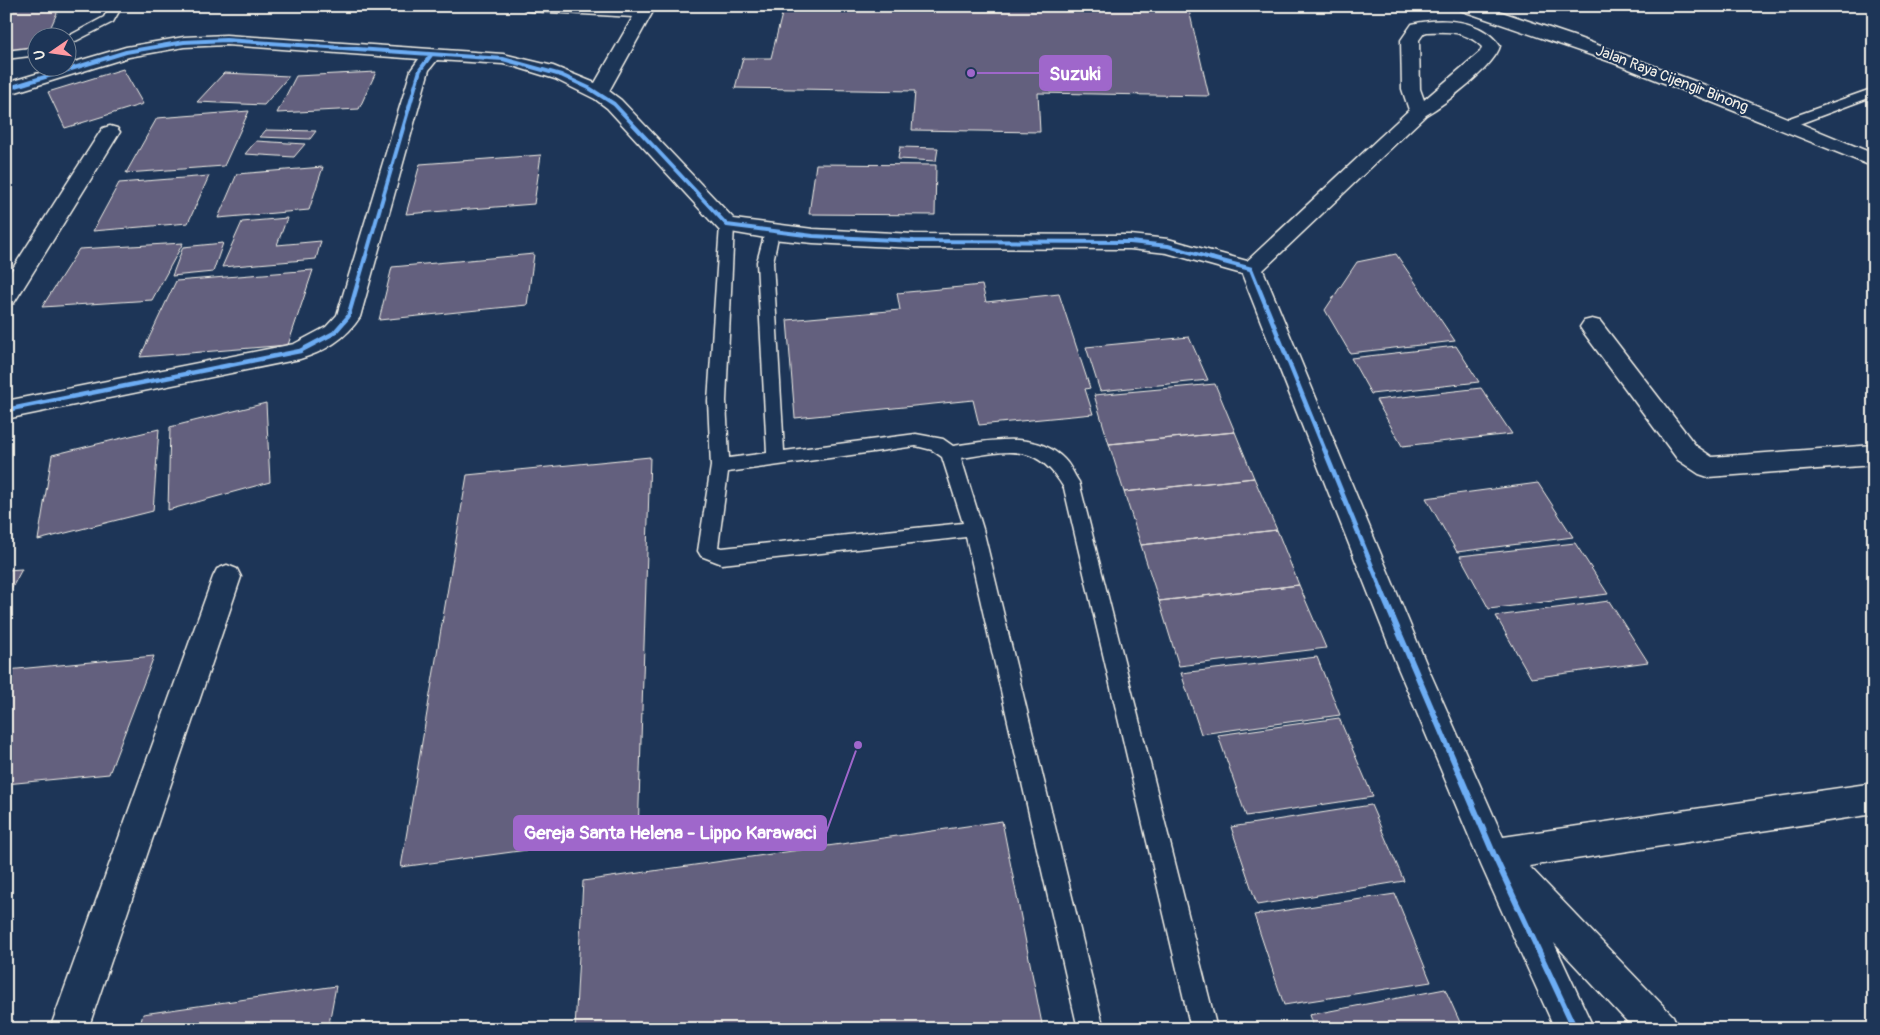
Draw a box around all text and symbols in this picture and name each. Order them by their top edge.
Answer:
north arrow [28,28,78,78]
street label: Jalan Raya Cijengir Binong [1593,41,1751,117]
text: U [30,48,49,61]
callout: Suzuki [1040,56,1111,90]
text: Suzuki [1049,62,1101,86]
callout: Gereja Santa Helena - Lippo Karawaci [514,816,826,850]
text: Gereja Santa Helena - Lippo Karawaci [524,821,817,845]

